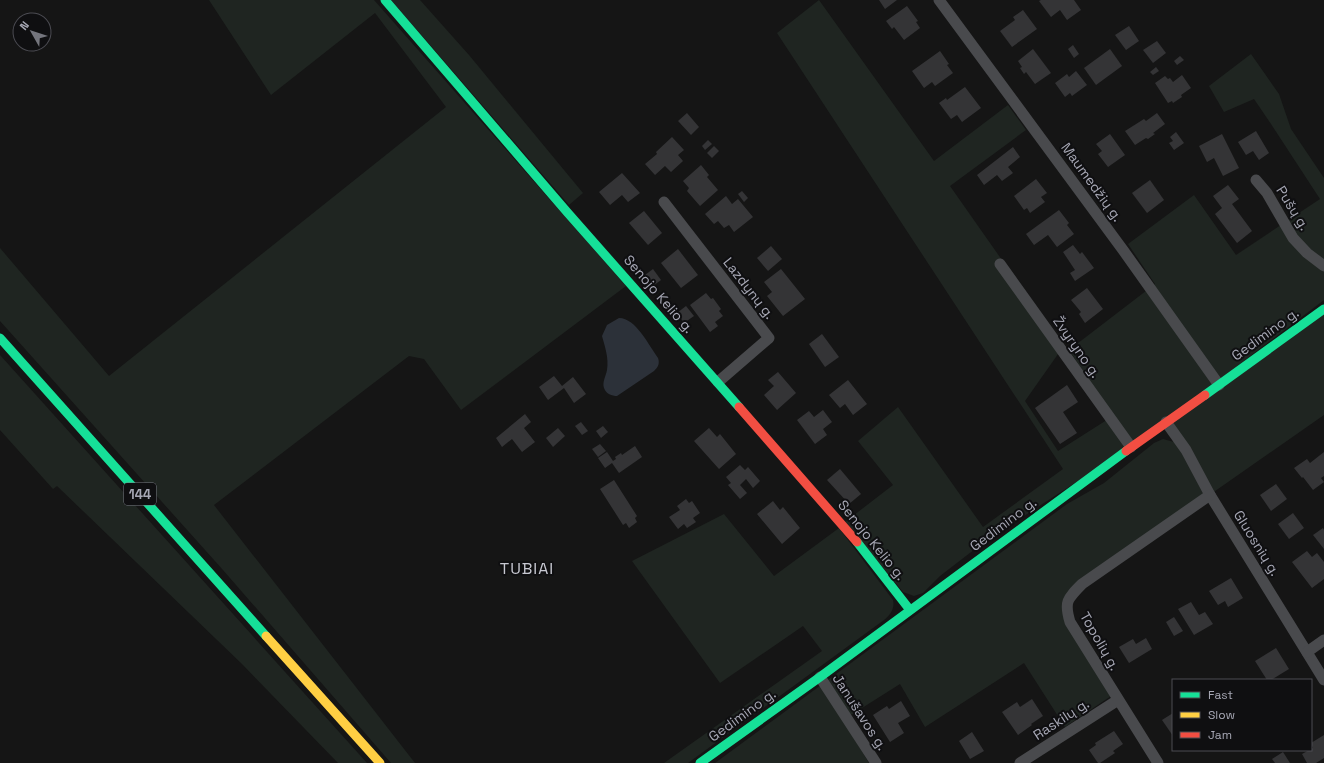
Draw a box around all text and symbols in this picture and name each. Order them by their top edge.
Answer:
north arrow [12,12,52,52]
text: N [16,18,32,33]
street label: Maumedžių g. [1057,139,1127,225]
street label: Pušų g. [1272,182,1314,234]
street label: Senojo Kelio g. [620,251,698,337]
street label: Lazdynų g. [719,254,779,322]
street label: Gedimino g. [1228,304,1302,364]
street label: Žvyryno g. [1049,313,1105,381]
road number: 144 [124,483,156,505]
street label: Gedimino g. [966,493,1040,555]
street label: Senojo Kelio g. [834,496,910,584]
street label: Gluosnių g. [1230,507,1284,579]
district label: TUBIAI [500,558,554,579]
street label: Topolių g. [1076,608,1124,674]
street label: Janušavos g. [829,670,891,754]
legend [1172,679,1312,751]
street label: Gedimino g. [705,685,779,745]
text: Fast [1208,687,1233,703]
street label: Raskilų g. [1030,694,1092,744]
text: Slow [1208,707,1235,723]
text: Jam [1208,727,1232,743]

